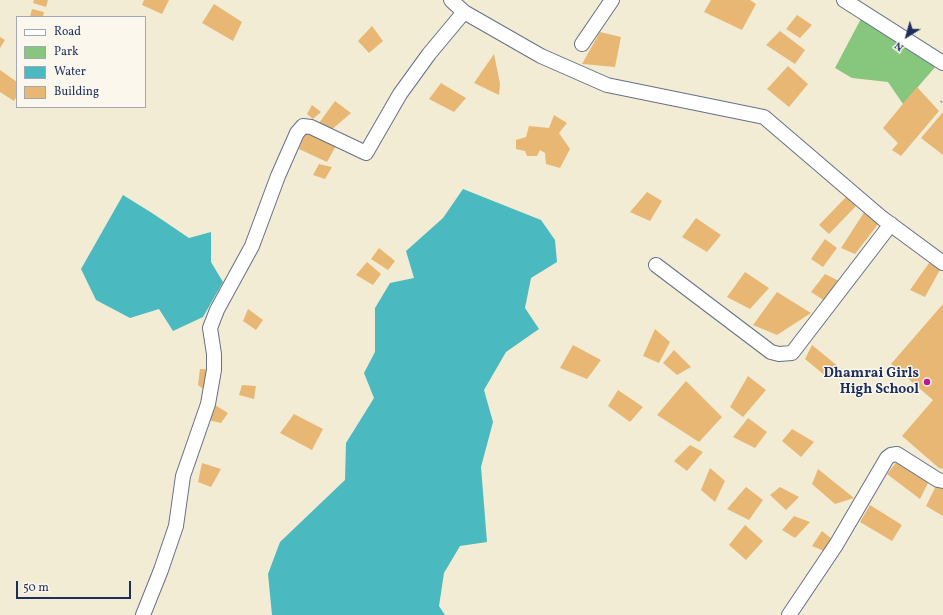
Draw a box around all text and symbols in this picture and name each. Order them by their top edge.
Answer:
legend [16,16,146,108]
north arrow [887,16,927,56]
text: Road [54,24,81,40]
text: N [892,38,907,54]
text: Park [54,44,79,60]
text: Water [54,64,86,80]
text: Building [54,84,99,100]
place label: Dhamrai Girls High School [824,366,919,398]
marker: Dhamrai Girls High School [922,377,932,387]
scale bar [18,573,133,599]
text: 50 m [23,580,49,596]

